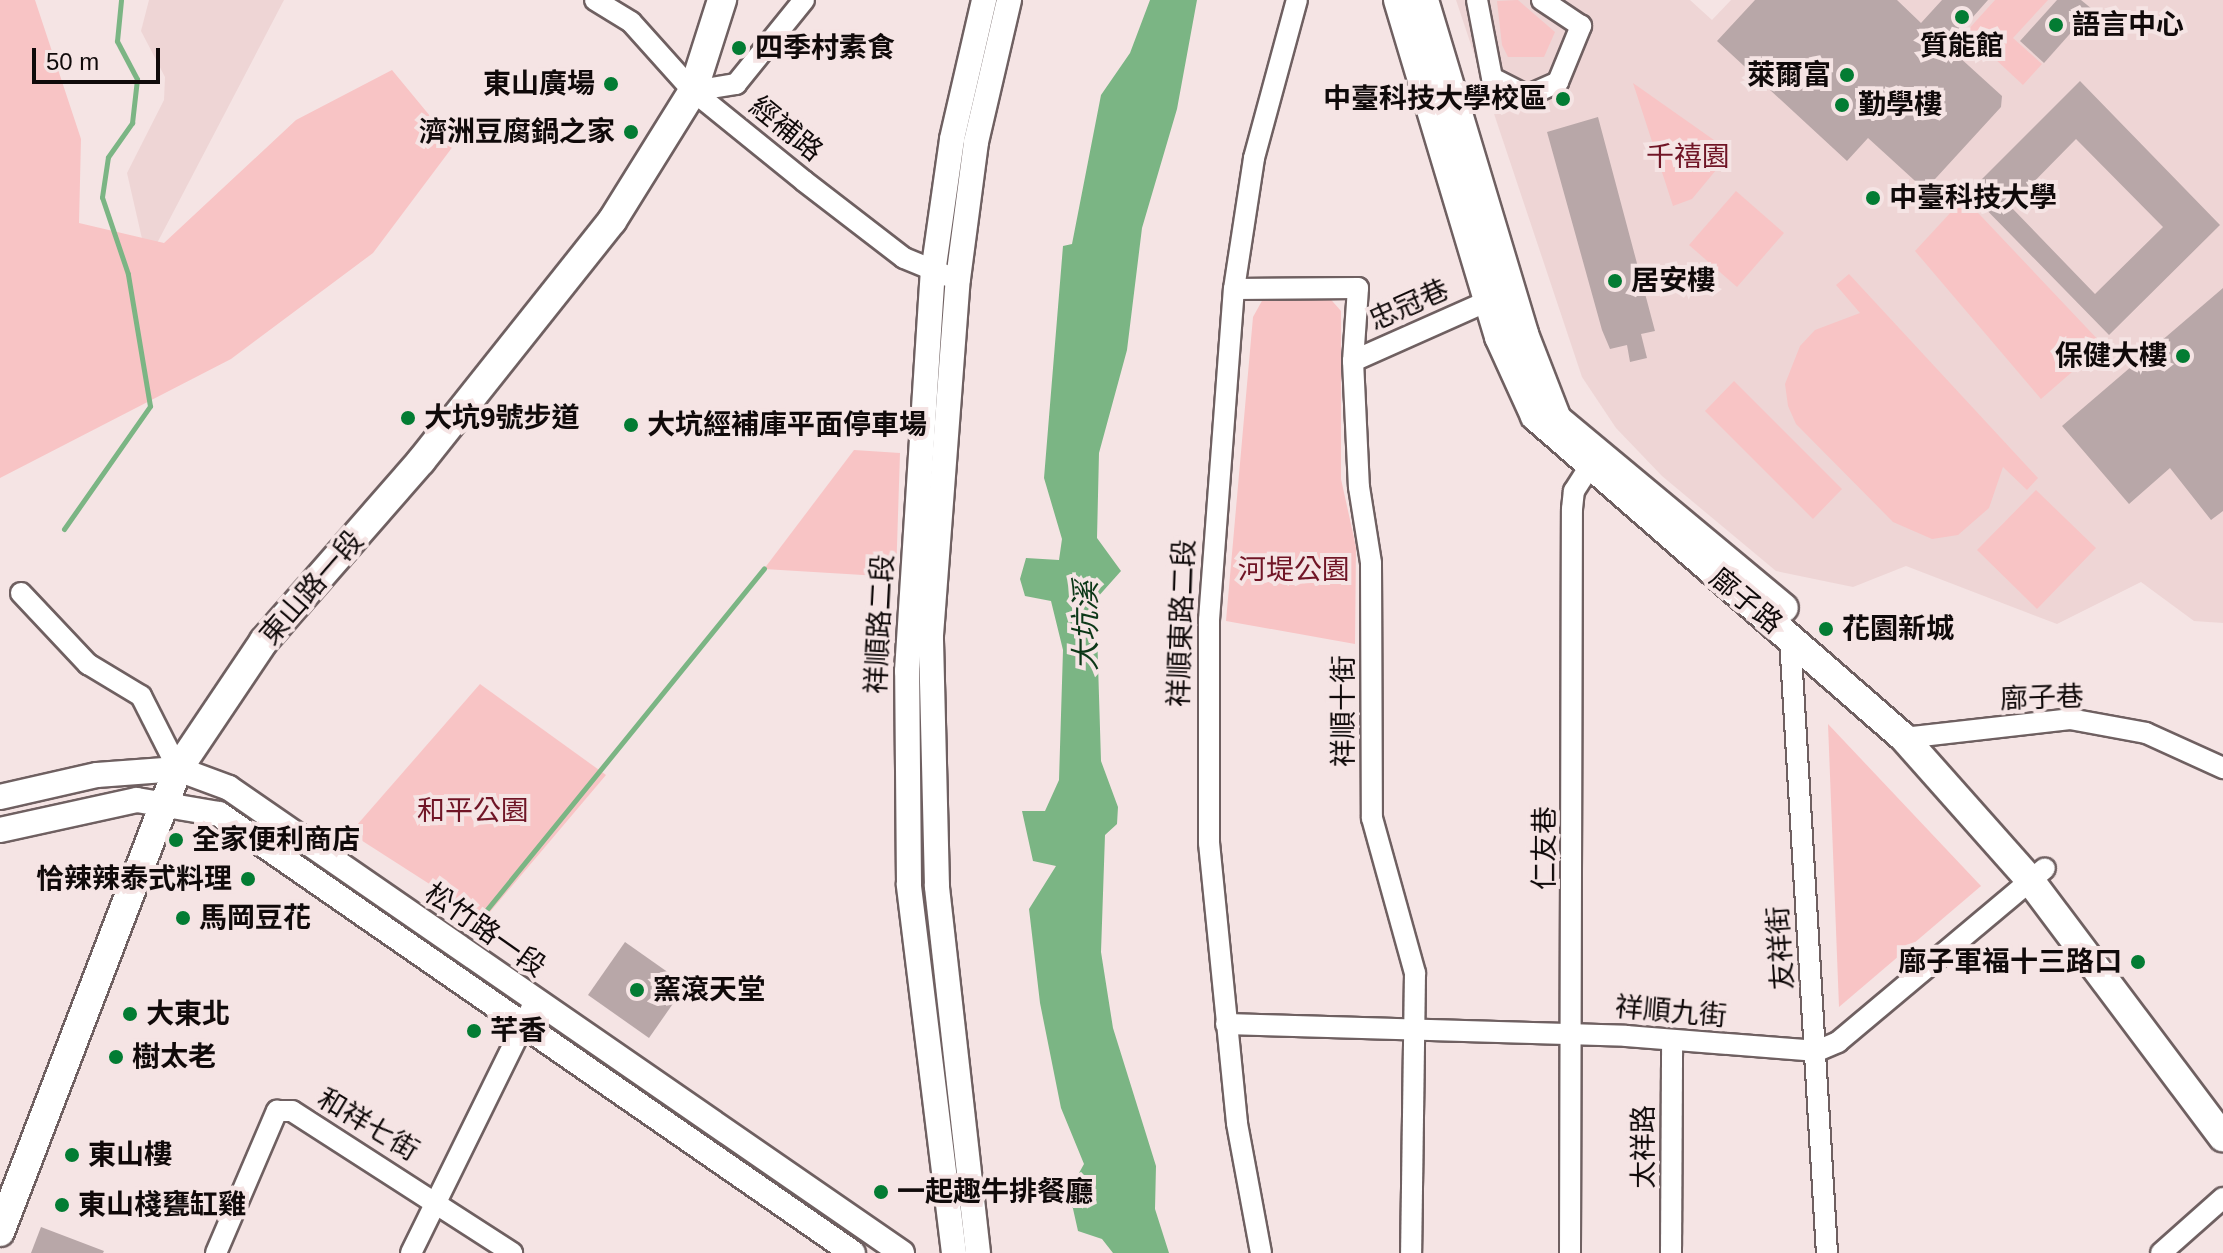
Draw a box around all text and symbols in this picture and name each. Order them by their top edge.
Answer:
marker: 質能館 [1953,8,1971,26]
place label: 語言中心 [2072,8,2184,42]
marker: 語言中心 [2047,16,2065,34]
place label: 質能館 [1920,29,2004,63]
place label: 四季村素食 [755,31,895,65]
scale bar [36,32,164,82]
marker: 四季村素食 [730,39,748,57]
text: 50 m [46,48,99,75]
place label: 萊爾富 [1747,58,1831,92]
marker: 萊爾富 [1838,66,1856,84]
place label: 東山廣場 [483,67,595,101]
marker: 東山廣場 [602,75,620,93]
place label: 中臺科技大學校區 [1323,82,1547,116]
place label: 勤學樓 [1858,88,1942,122]
street label: 經補路 [743,90,829,168]
marker: 中臺科技大學校區 [1554,90,1572,108]
marker: 勤學樓 [1833,96,1851,114]
place label: 濟洲豆腐鍋之家 [419,115,615,149]
marker: 濟洲豆腐鍋之家 [622,123,640,141]
park label: 千禧園 [1646,140,1730,174]
place label: 中臺科技大學 [1889,181,2057,215]
marker: 中臺科技大學 [1864,189,1882,207]
place label: 居安樓 [1631,264,1715,298]
marker: 居安樓 [1606,272,1624,290]
street label: 忠冠巷 [1364,273,1454,337]
place label: 保健大樓 [2055,339,2167,373]
marker: 保健大樓 [2174,347,2192,365]
place label: 大坑9號步道 [424,401,580,435]
place label: 大坑經補庫平面停車場 [647,408,927,442]
marker: 大坑9號步道 [399,409,417,427]
marker: 大坑經補庫平面停車場 [622,416,640,434]
street label: 東山路一段 [253,524,371,652]
street label: 祥順東路二段 [1162,538,1202,708]
street label: 祥順路二段 [860,553,900,695]
park label: 河堤公園 [1238,553,1350,587]
street label: 廍子路 [1703,561,1789,641]
water label: 大坑溪 [1068,581,1104,671]
place label: 花園新城 [1842,612,1954,646]
marker: 花園新城 [1817,620,1835,638]
street label: 祥順十街 [1327,655,1361,767]
street label: 廍子巷 [1999,680,2085,716]
park label: 和平公園 [417,794,529,828]
street label: 仁友巷 [1528,806,1562,890]
place label: 全家便利商店 [192,823,360,857]
marker: 全家便利商店 [167,831,185,849]
place label: 恰辣辣泰式料理 [36,862,232,896]
marker: 恰辣辣泰式料理 [239,870,257,888]
street label: 松竹路一段 [418,876,552,984]
place label: 馬岡豆花 [199,901,311,935]
street label: 友祥街 [1761,905,1801,991]
marker: 馬岡豆花 [174,909,192,927]
place label: 廍子軍福十三路口 [1898,945,2122,979]
marker: 廍子軍福十三路口 [2129,953,2147,971]
place label: 窯滾天堂 [653,973,765,1007]
marker: 窯滾天堂 [628,981,646,999]
street label: 祥順九街 [1614,990,1728,1034]
place label: 大東北 [146,997,230,1031]
marker: 大東北 [121,1005,139,1023]
place label: 芊香 [490,1014,546,1048]
marker: 芊香 [465,1022,483,1040]
place label: 樹太老 [132,1040,216,1074]
marker: 樹太老 [107,1048,125,1066]
street label: 和祥七街 [311,1082,425,1168]
street label: 太祥路 [1627,1105,1661,1189]
place label: 東山樓 [88,1138,172,1172]
marker: 東山樓 [63,1146,81,1164]
place label: 一起趣牛排餐廳 [897,1175,1093,1209]
marker: 一起趣牛排餐廳 [872,1183,890,1201]
place label: 東山棧甕缸雞 [78,1188,246,1222]
marker: 東山棧甕缸雞 [53,1196,71,1214]

